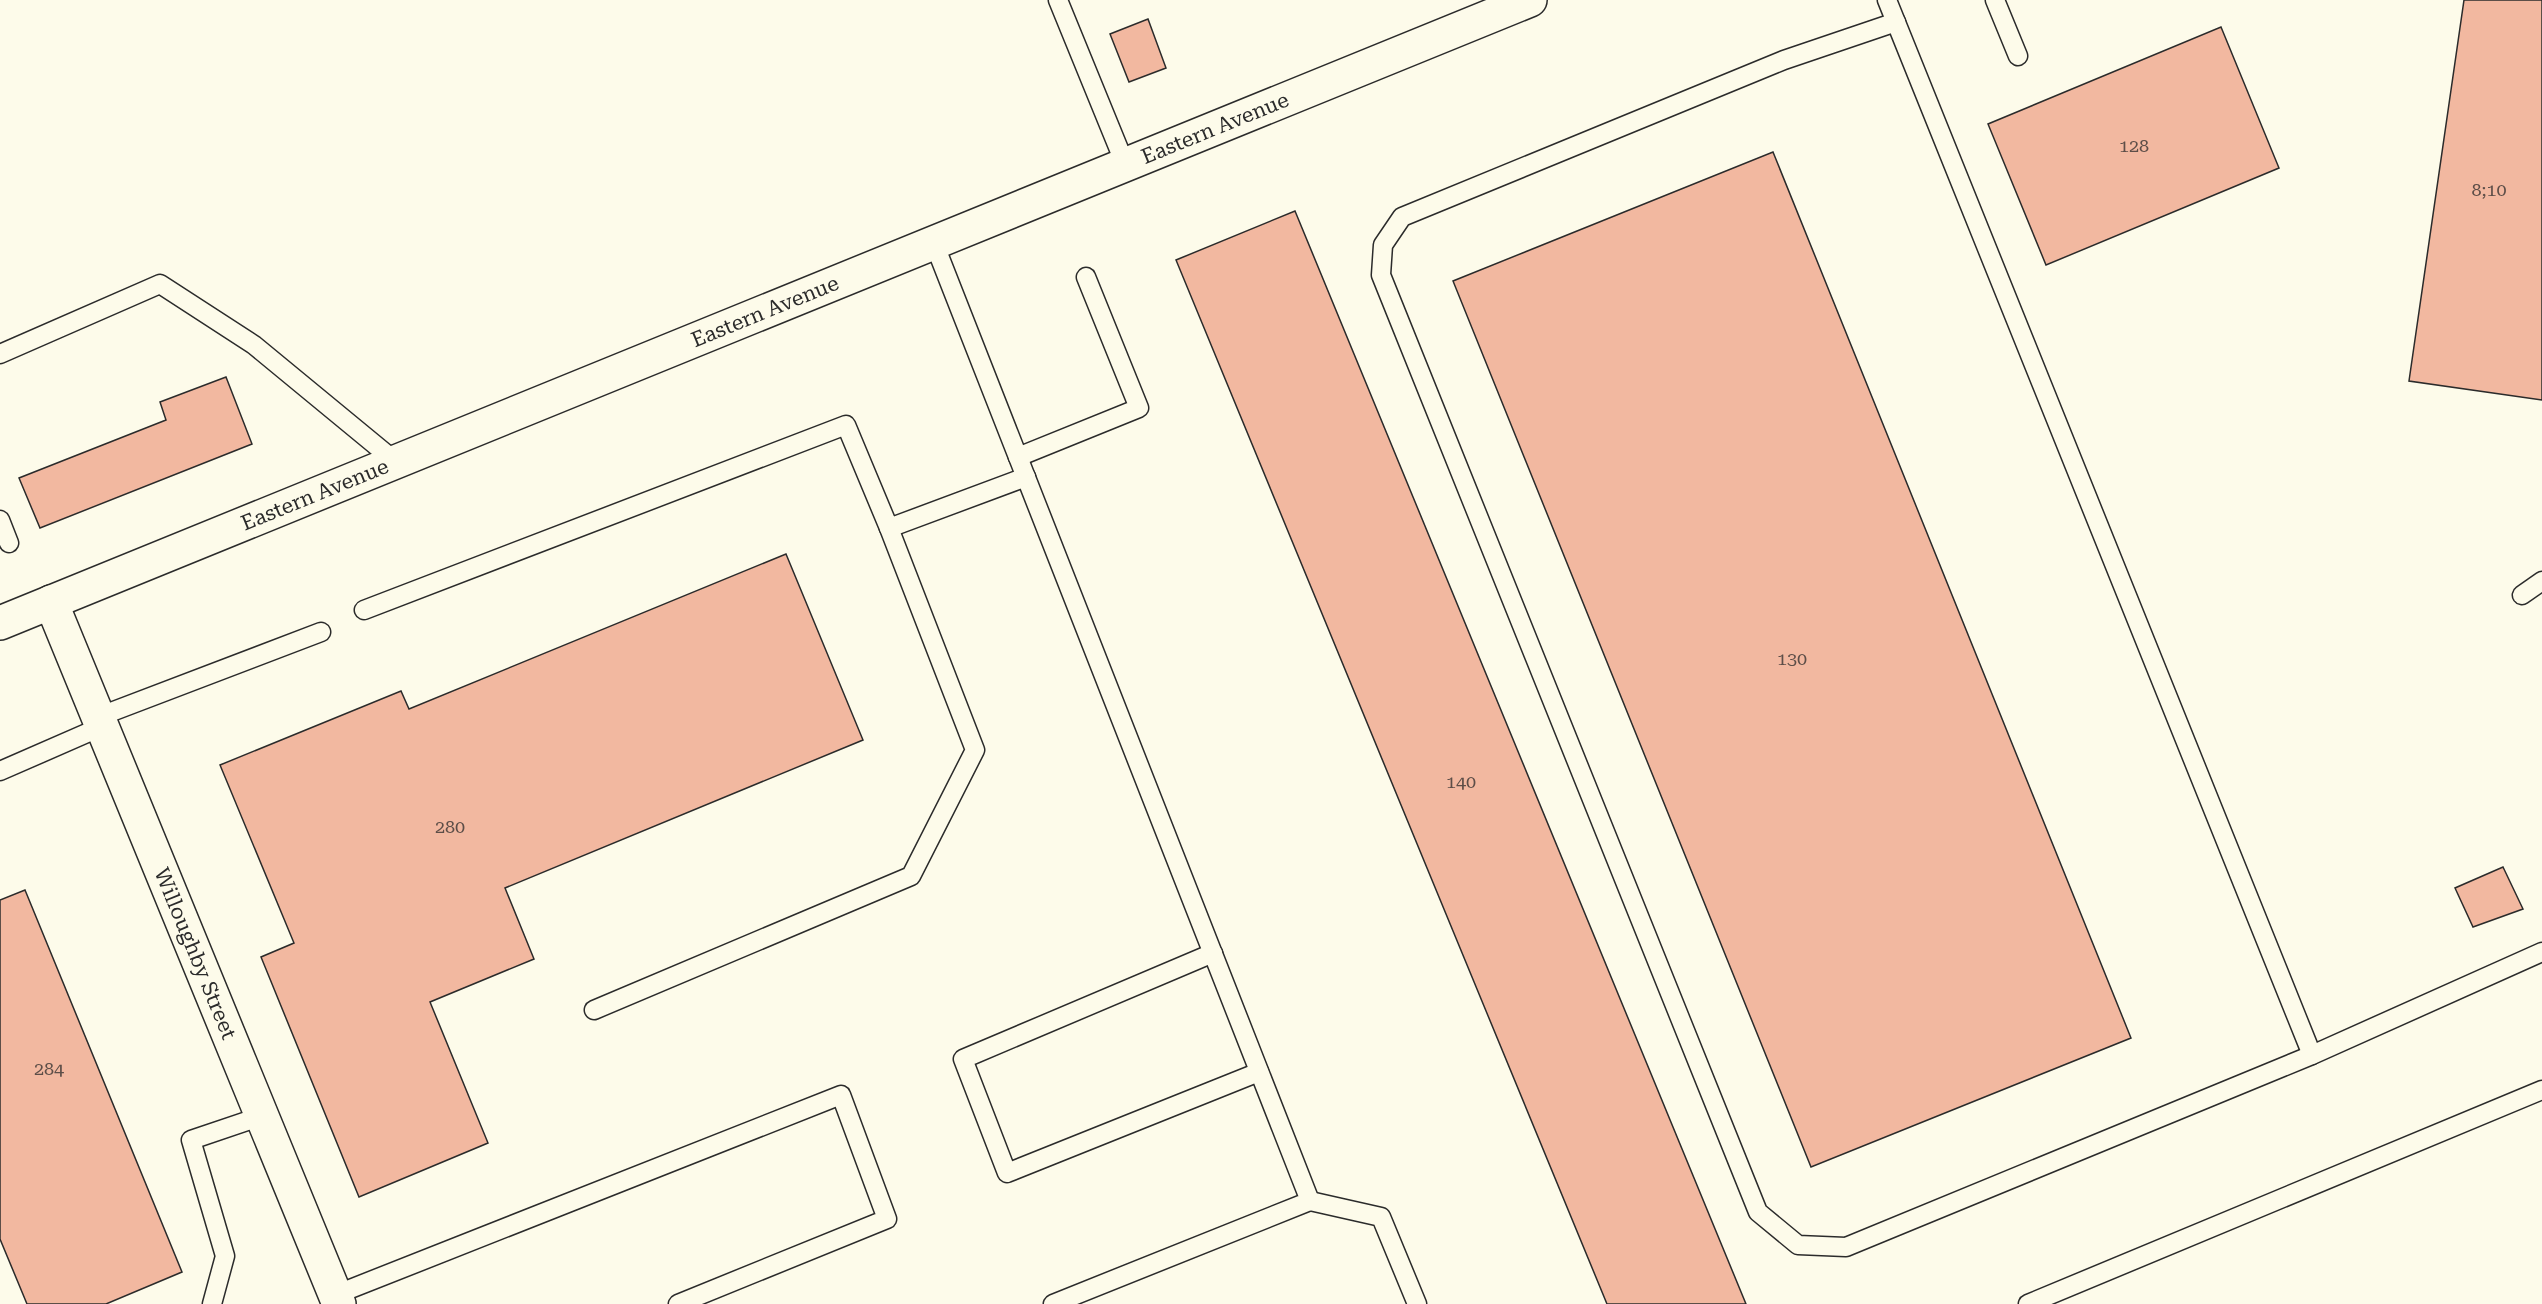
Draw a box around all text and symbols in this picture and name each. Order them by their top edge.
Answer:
street label: Eastern Avenue [1138,88,1292,169]
house number: 128 [2119,135,2149,156]
house number: 8;10 [2471,179,2507,200]
street label: Eastern Avenue [688,271,842,352]
street label: Eastern Avenue [238,454,392,535]
house number: 130 [1777,648,1807,669]
house number: 140 [1446,771,1476,792]
house number: 280 [435,816,465,837]
street label: Willoughby Street [149,864,241,1043]
house number: 284 [34,1058,64,1079]

